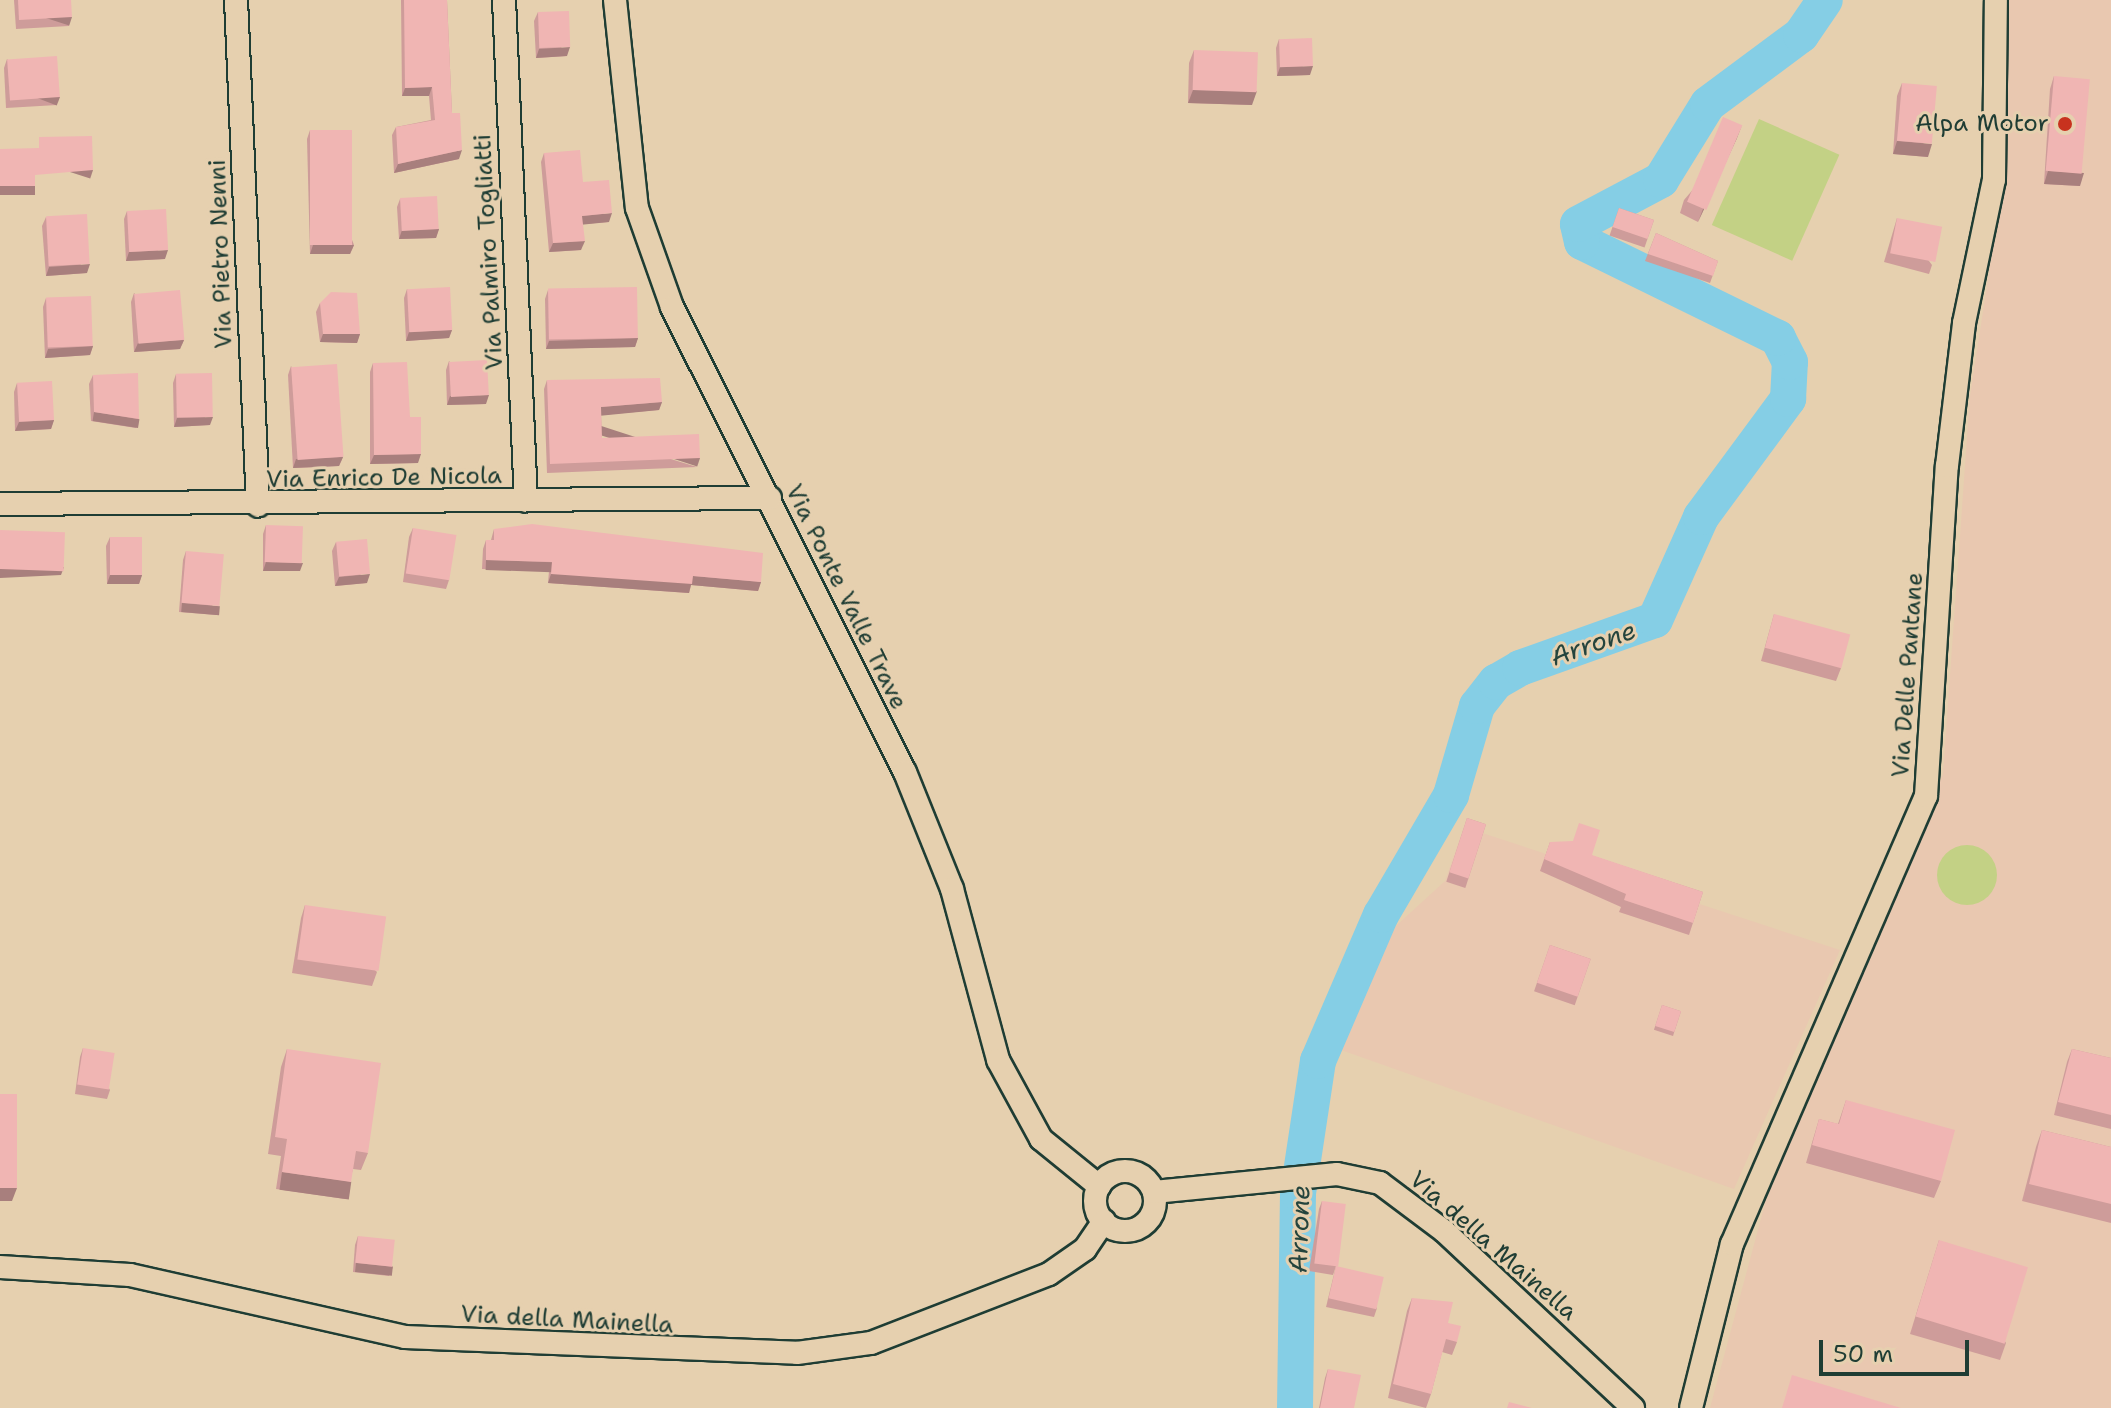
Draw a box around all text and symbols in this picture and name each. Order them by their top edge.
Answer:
place label: Alpa Motor [1915,110,2049,138]
marker: Alpa Motor [2056,115,2074,133]
street label: Via Palmiro Togliatti [468,133,510,371]
street label: Via Pietro Nenni [203,159,239,349]
street label: Via Enrico De Nicola [266,462,502,494]
street label: Via Ponte Valle Trave [779,480,913,714]
street label: Via Delle Pantane [1886,571,1930,779]
water label: Arrone [1546,614,1640,672]
street label: Via della Mainella [1403,1165,1583,1327]
water label: Arrone [1282,1184,1316,1274]
street label: Via della Mainella [460,1300,674,1340]
scale bar [1823,1324,1973,1374]
text: 50 m [1833,1338,1893,1370]

